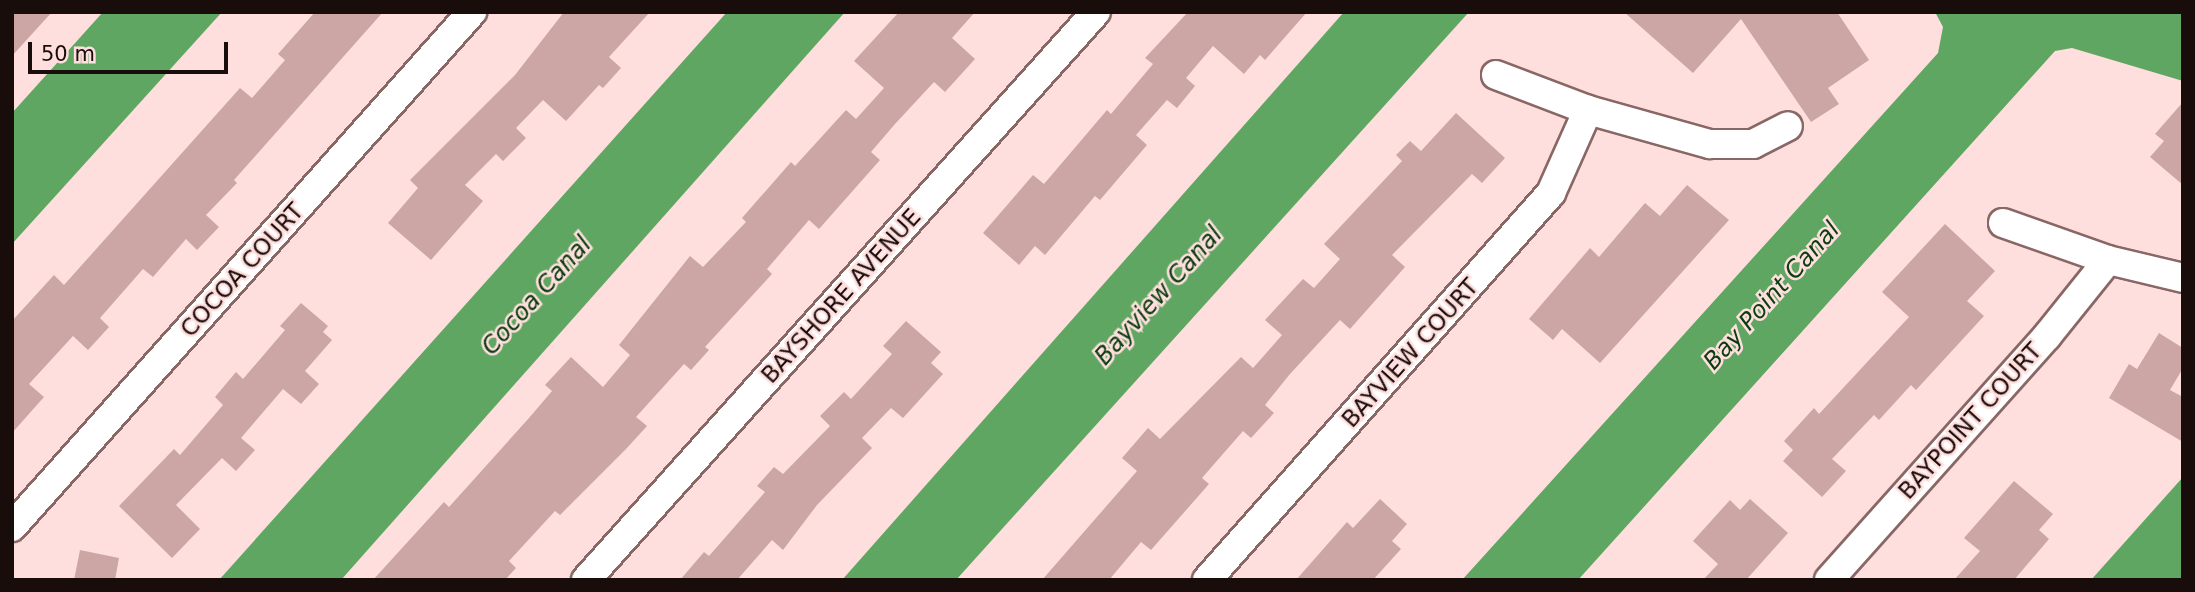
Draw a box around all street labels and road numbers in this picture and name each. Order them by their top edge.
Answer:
street label: COCOA COURT [175,197,309,343]
street label: BAYSHORE AVENUE [756,203,926,389]
street label: BAYVIEW COURT [1336,273,1484,433]
street label: BAYPOINT COURT [1893,337,2047,505]

